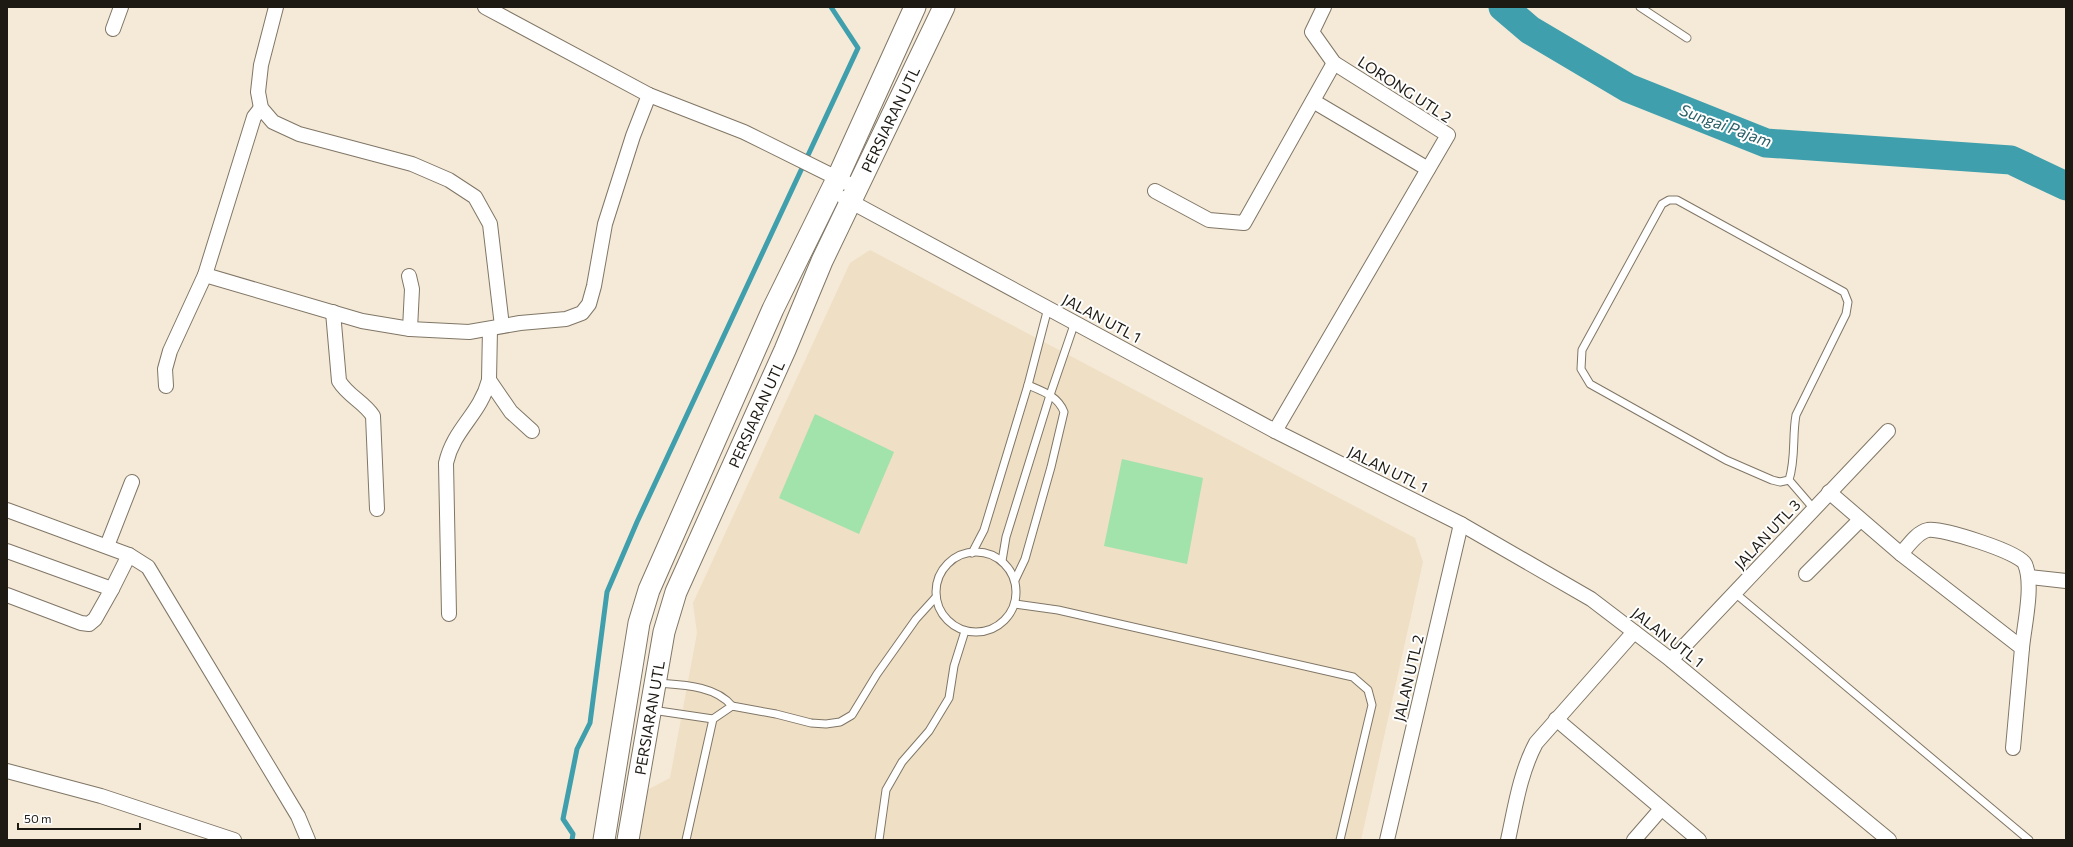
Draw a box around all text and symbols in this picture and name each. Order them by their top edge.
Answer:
street label: LORONG UTL 2 [1355,52,1455,126]
street label: PERSIARAN UTL [857,63,923,175]
water label: Sungai Pajam [1677,100,1775,150]
street label: JALAN UTL 1 [1060,290,1144,346]
street label: PERSIARAN UTL [724,357,788,470]
street label: JALAN UTL 1 [1345,442,1431,496]
street label: JALAN UTL 3 [1730,496,1804,572]
street label: JALAN UTL 1 [1628,603,1708,671]
street label: JALAN UTL 2 [1389,633,1427,723]
street label: PERSIARAN UTL [630,659,668,776]
scale bar [18,805,140,831]
text: 50 m [24,811,52,825]

